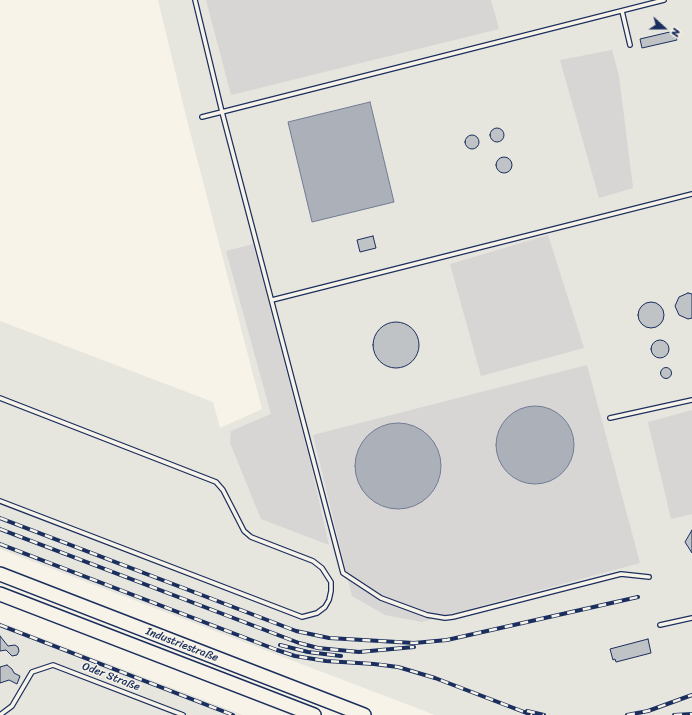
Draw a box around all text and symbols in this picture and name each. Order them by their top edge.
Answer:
north arrow [644,8,684,48]
text: N [665,26,686,39]
street label: Industriestraße [144,625,220,665]
street label: Oder Straße [80,660,142,694]

